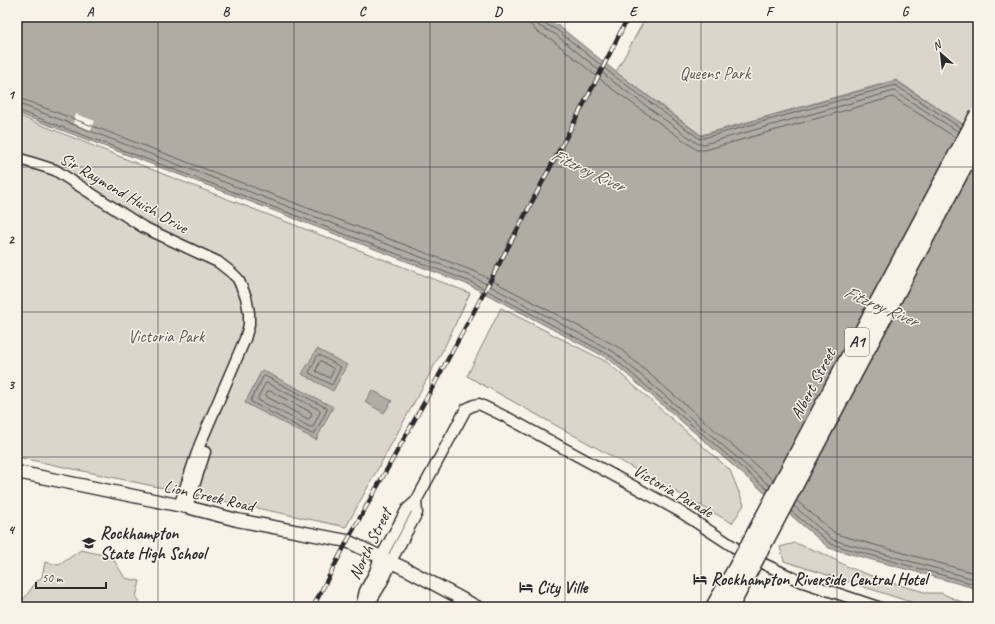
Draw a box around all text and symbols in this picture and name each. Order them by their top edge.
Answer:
text: A [87,4,95,20]
text: B [223,4,231,20]
text: C [359,4,367,20]
text: D [494,4,503,20]
text: E [630,4,639,20]
text: F [766,4,775,20]
text: G [902,4,910,20]
north arrow [921,34,961,74]
text: N [930,36,945,53]
park label: Queens Park [680,63,752,84]
text: 1 [8,87,16,103]
water label: Fitzroy River [548,144,631,198]
street label: Sir Raymond Huish Drive [56,148,193,239]
text: 2 [8,232,15,248]
water label: Fitzroy River [841,281,924,333]
park label: Victoria Park [128,326,206,347]
road number: A1 [845,328,869,356]
street label: Albert Street [786,343,841,423]
text: 3 [8,377,15,393]
street label: Victoria Parade [629,460,718,523]
street label: Lion Creek Road [162,475,258,517]
street label: North Street [344,503,397,583]
text: 4 [8,522,16,538]
place label: Rockhampton State High School [100,523,210,564]
school or university icon: Rockhampton State High School [81,535,97,551]
scale bar [36,564,106,590]
place label: Rockhampton Riverside Central Hotel [711,569,930,590]
text: 50 m [42,570,64,586]
hotel icon: Rockhampton Riverside Central Hotel [692,571,708,587]
place label: City Ville [537,577,589,598]
hotel icon: City Ville [518,579,534,595]

